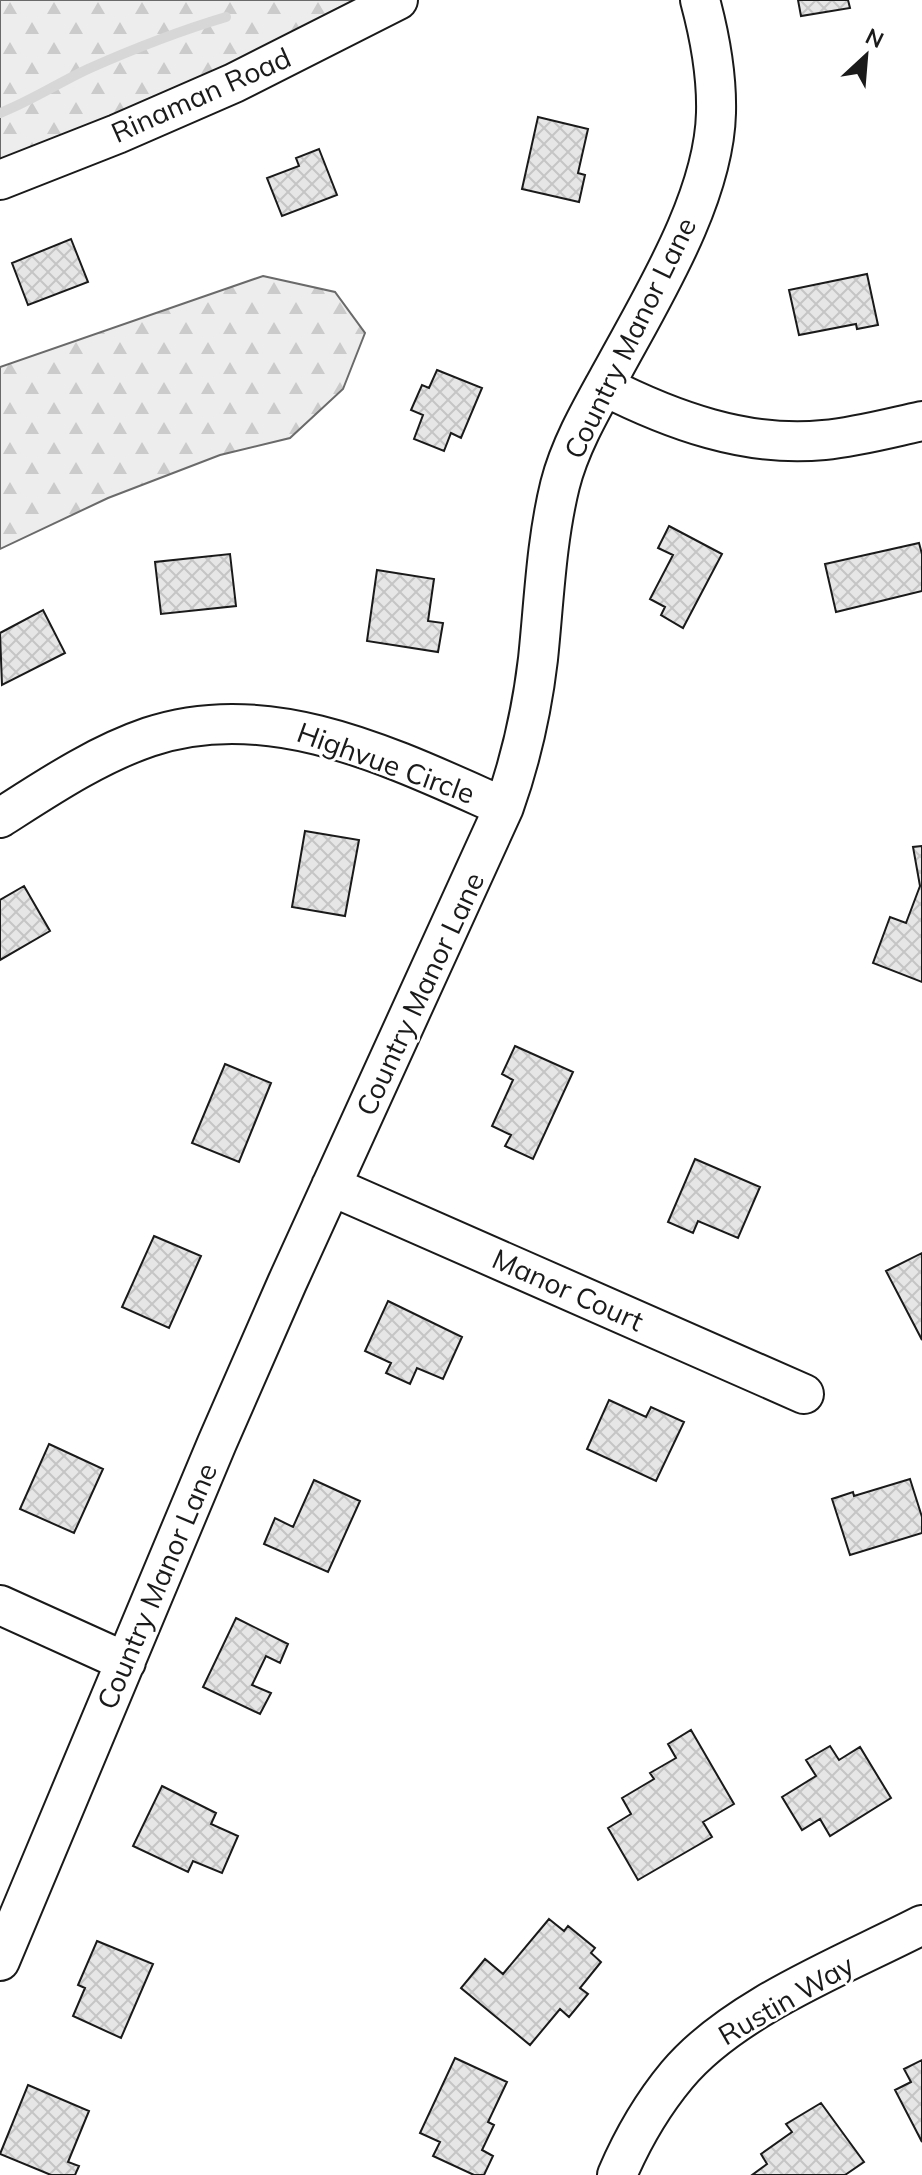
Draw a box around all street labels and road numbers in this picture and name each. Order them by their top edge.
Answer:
street label: Rinaman Road [106,39,296,150]
street label: Country Manor Lane [556,211,703,464]
street label: Highvue Circle [293,714,480,811]
street label: Country Manor Lane [348,867,491,1121]
street label: Manor Court [487,1241,649,1338]
street label: Country Manor Lane [89,1457,224,1714]
street label: Rustin Way [712,1947,860,2052]

